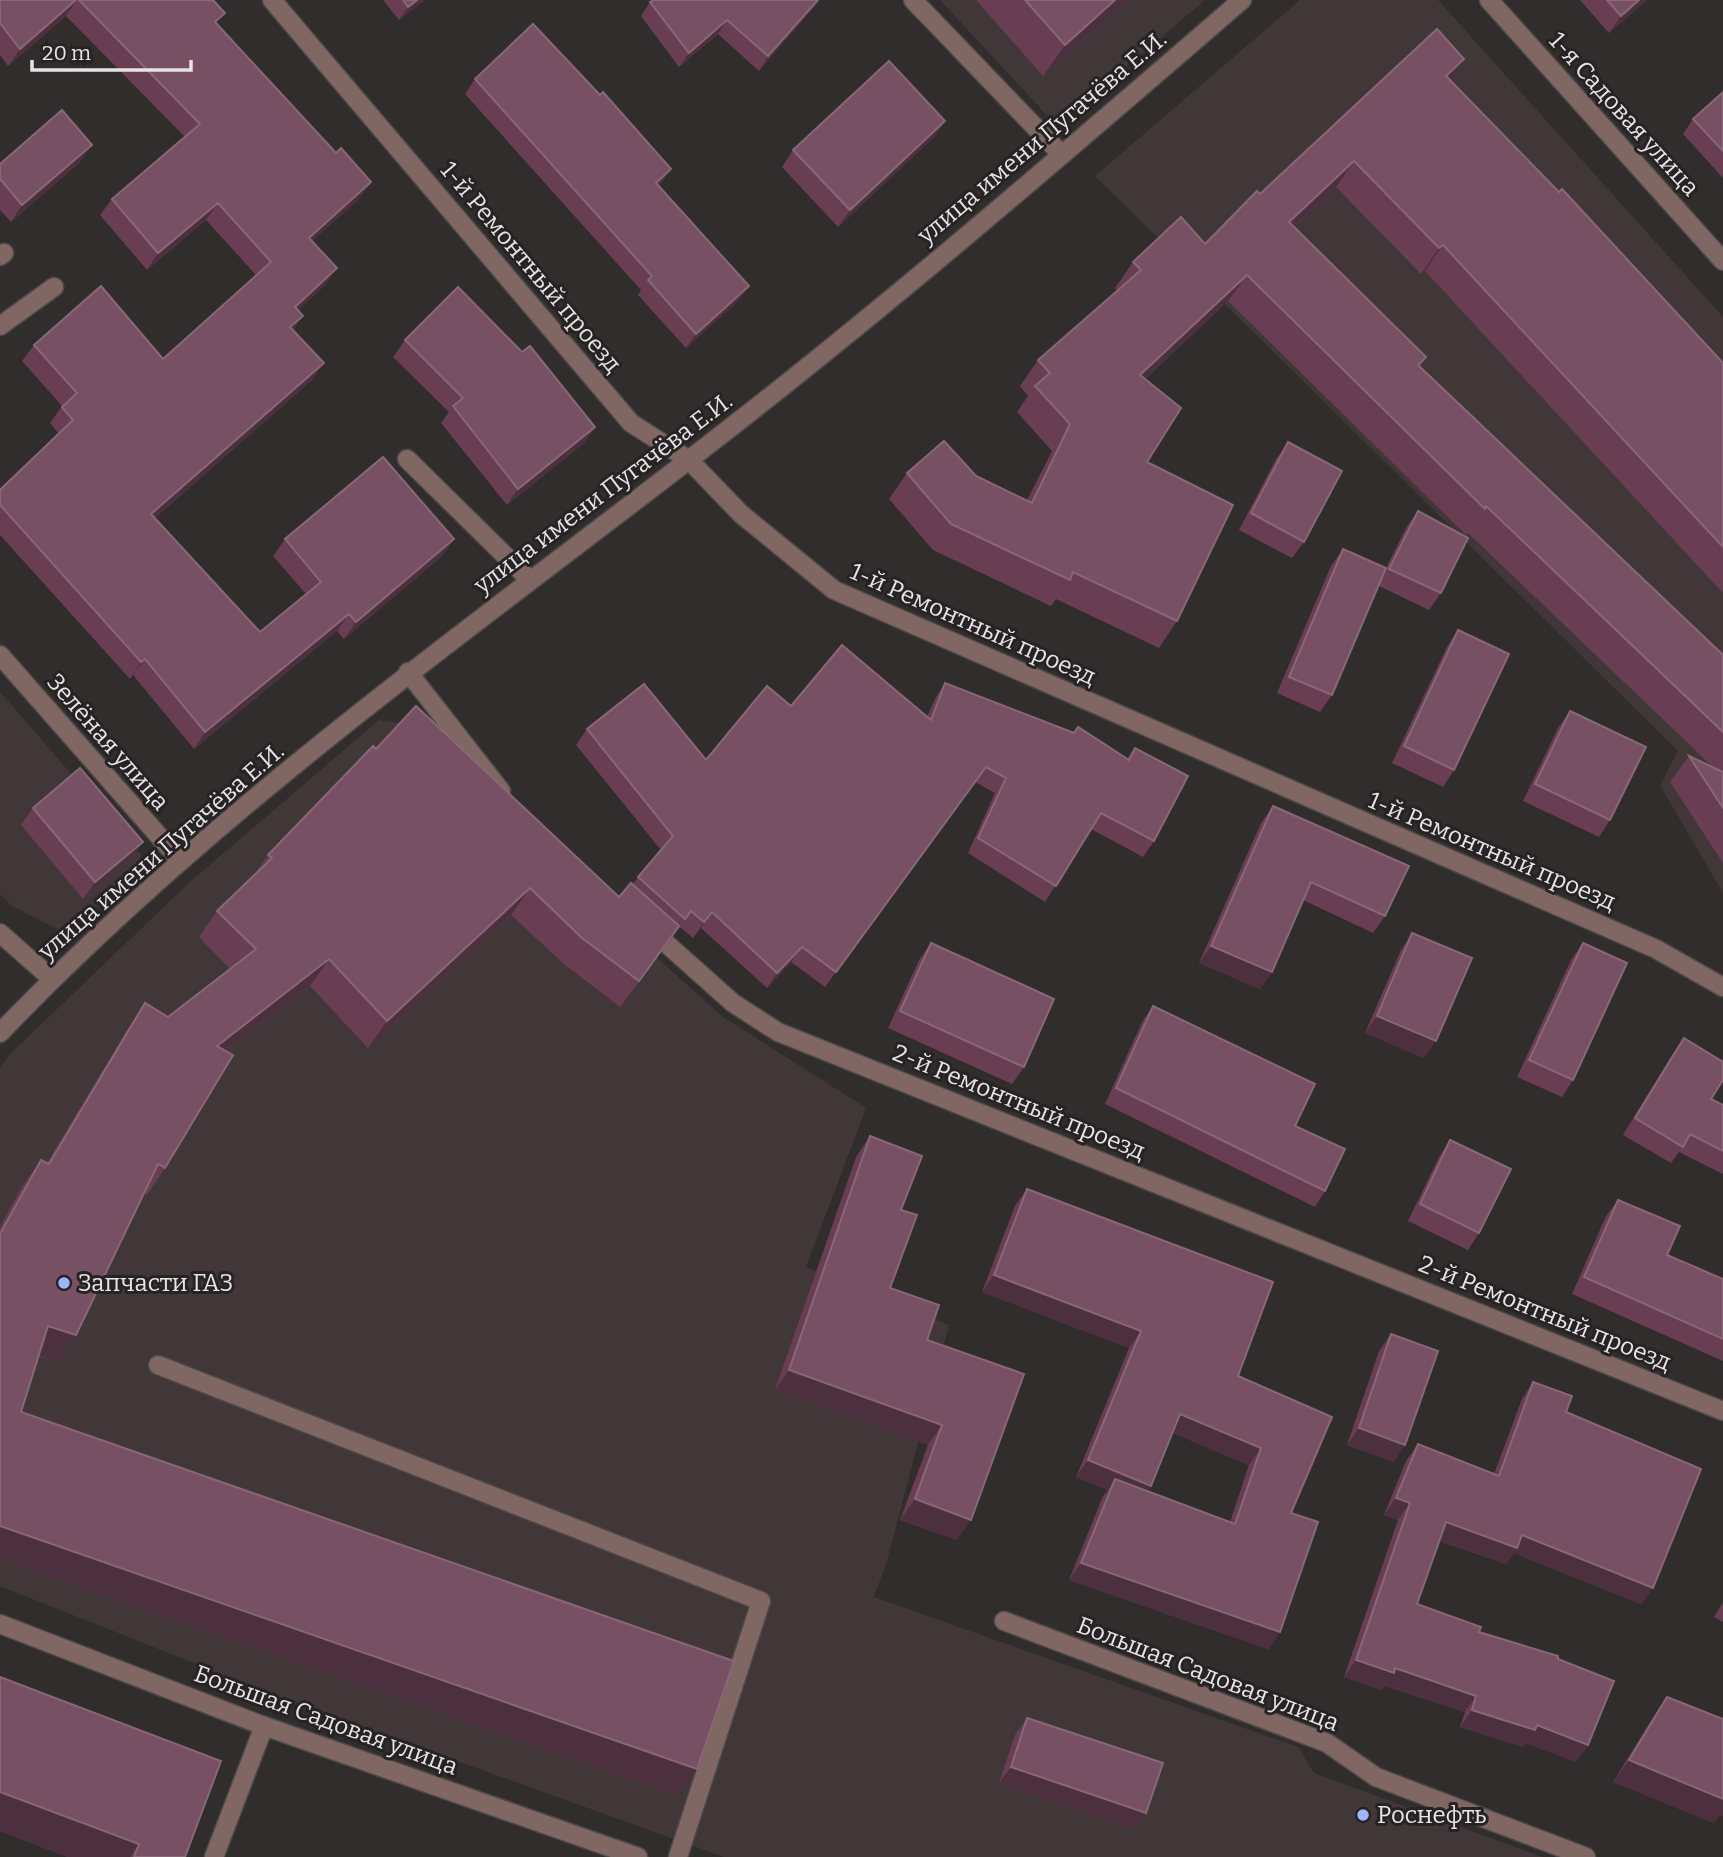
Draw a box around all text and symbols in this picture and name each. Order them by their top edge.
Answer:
street label: улица имени Пугачёва Е.И. [911,25,1172,250]
street label: 1-я Садовая улица [1543,26,1705,202]
scale bar [32,28,191,72]
text: 20 m [42,40,91,66]
street label: 1-й Ремонтный проезд [435,156,627,378]
street label: улица имени Пугачёва Е.И. [468,387,738,600]
street label: 1-й Ремонтный проезд [846,557,1100,691]
street label: Зелёная улица [41,668,175,816]
street label: улица имени Пугачёва Е.И. [32,737,289,966]
street label: 1-й Ремонтный проезд [1364,786,1620,916]
street label: 2-й Ремонтный проезд [889,1039,1149,1165]
street label: 2-й Ремонтный проезд [1415,1250,1675,1376]
place label: Запчасти ГАЗ [78,1269,233,1297]
marker: Запчасти ГАЗ [56,1275,72,1291]
street label: Большая Садовая улица [1073,1611,1343,1737]
street label: Большая Садовая улица [190,1659,462,1781]
place label: Роснефть [1377,1801,1486,1829]
marker: Роснефть [1355,1807,1371,1823]

